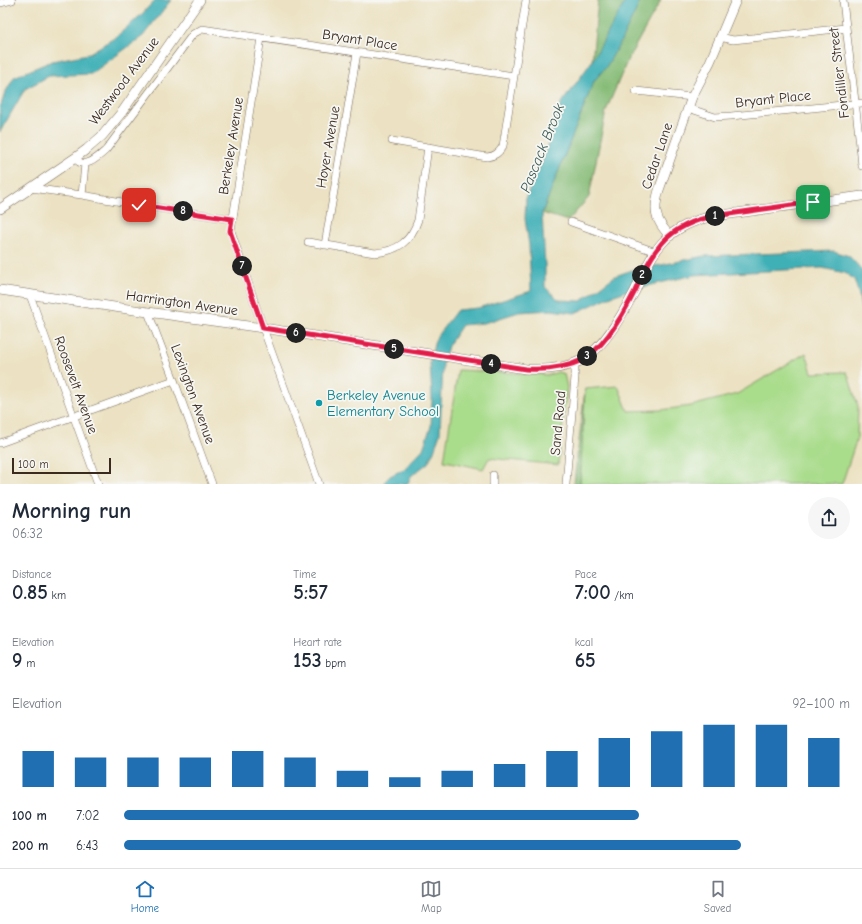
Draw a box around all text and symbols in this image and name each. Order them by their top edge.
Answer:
street label: Bryant Place [321,26,399,54]
street label: Fondiller Street [825,26,853,119]
street label: Westwood Avenue [85,34,163,128]
street label: Bryant Place [734,87,812,111]
street label: Berkeley Avenue [215,96,247,196]
water label: Pascack Brook [516,100,568,195]
street label: Hoyer Avenue [312,104,344,190]
street label: Cedar Lane [638,121,676,191]
pin [796,185,830,219]
pin [122,188,156,222]
icon: arrive [802,191,824,213]
icon: check [128,194,150,216]
pin: 8 [173,201,193,221]
text: 8 [180,204,186,217]
pin: 1 [705,206,725,226]
text: 1 [713,209,717,222]
pin: 7 [232,256,252,276]
text: 7 [240,259,244,272]
pin: 2 [632,265,652,285]
text: 2 [639,268,645,281]
street label: Harrington Avenue [125,287,239,319]
pin: 6 [286,323,306,343]
text: 6 [293,326,299,339]
street label: Roosevelt Avenue [50,334,102,436]
pin: 5 [384,339,404,359]
street label: Lexington Avenue [167,342,219,446]
text: 5 [391,342,397,355]
pin: 3 [577,346,597,366]
text: 3 [584,349,590,362]
pin: 4 [481,354,501,374]
text: 4 [488,357,494,370]
place label: Berkeley Avenue Elementary School [327,387,439,420]
street label: Sand Road [547,390,569,456]
marker: Berkeley Avenue Elementary School [314,398,324,408]
scale bar [12,456,111,475]
text: 100 m [18,458,49,471]
button: share [808,497,850,539]
text: Morning run [12,498,131,524]
text: 06:32 [12,526,43,541]
text: Distance [12,568,51,581]
text: Time [293,568,316,581]
text: Pace [575,568,597,581]
text: 0.85 [12,581,48,604]
text: 5:57 [293,581,328,604]
text: 7:00 [575,581,611,604]
text: km [48,589,66,602]
text: /km [611,589,634,602]
text: Elevation [12,636,54,649]
text: Heart rate [293,636,342,649]
text: kcal [575,636,593,649]
text: 9 [12,649,22,672]
text: 153 [293,649,322,672]
text: 65 [575,649,596,672]
text: m [22,657,35,670]
text: bpm [322,657,346,670]
text: Elevation [12,696,62,711]
text: 92–100 m [792,696,850,711]
text: 100 m [12,808,47,823]
text: 7:02 [76,808,99,823]
text: 200 m [12,838,48,853]
text: 6:43 [76,838,98,853]
tab: Home [131,878,159,915]
tab: Map [420,878,442,915]
tab: Saved [704,878,731,915]

